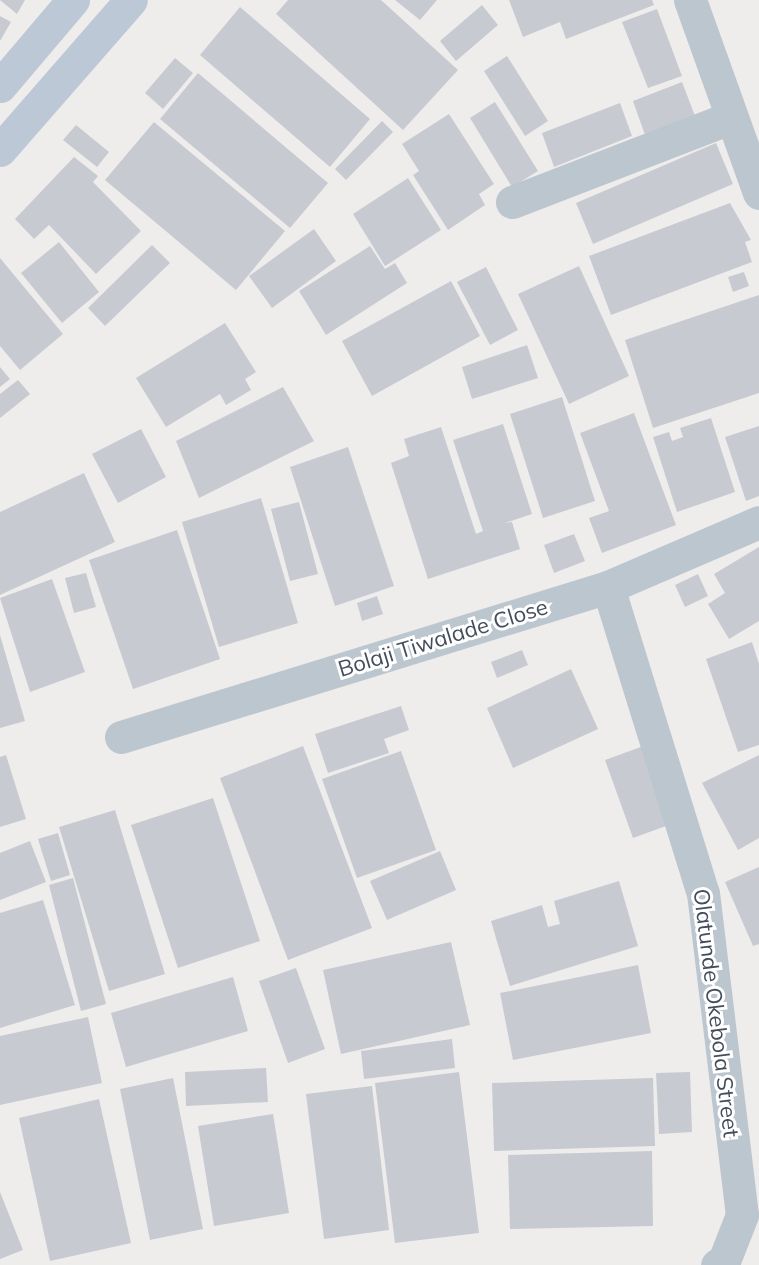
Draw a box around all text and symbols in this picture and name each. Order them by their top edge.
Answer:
street label: Bolaji Tiwalade Close [335,594,551,682]
street label: Olatunde Okebola Street [688,887,744,1139]

